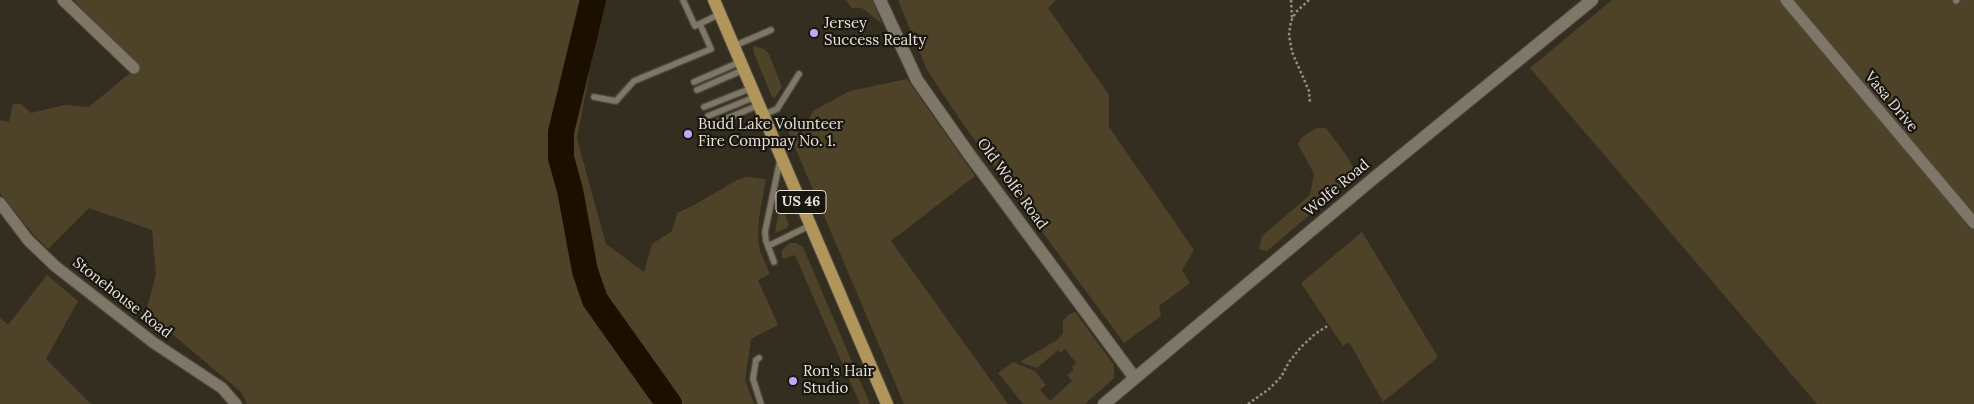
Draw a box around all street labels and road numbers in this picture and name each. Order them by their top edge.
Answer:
street label: Vasa Drive [1861,68,1921,136]
street label: Old Wolfe Road [973,135,1051,233]
street label: Wolfe Road [1301,156,1373,220]
road number: US 46 [776,190,826,213]
street label: Stonehouse Road [69,254,175,342]

